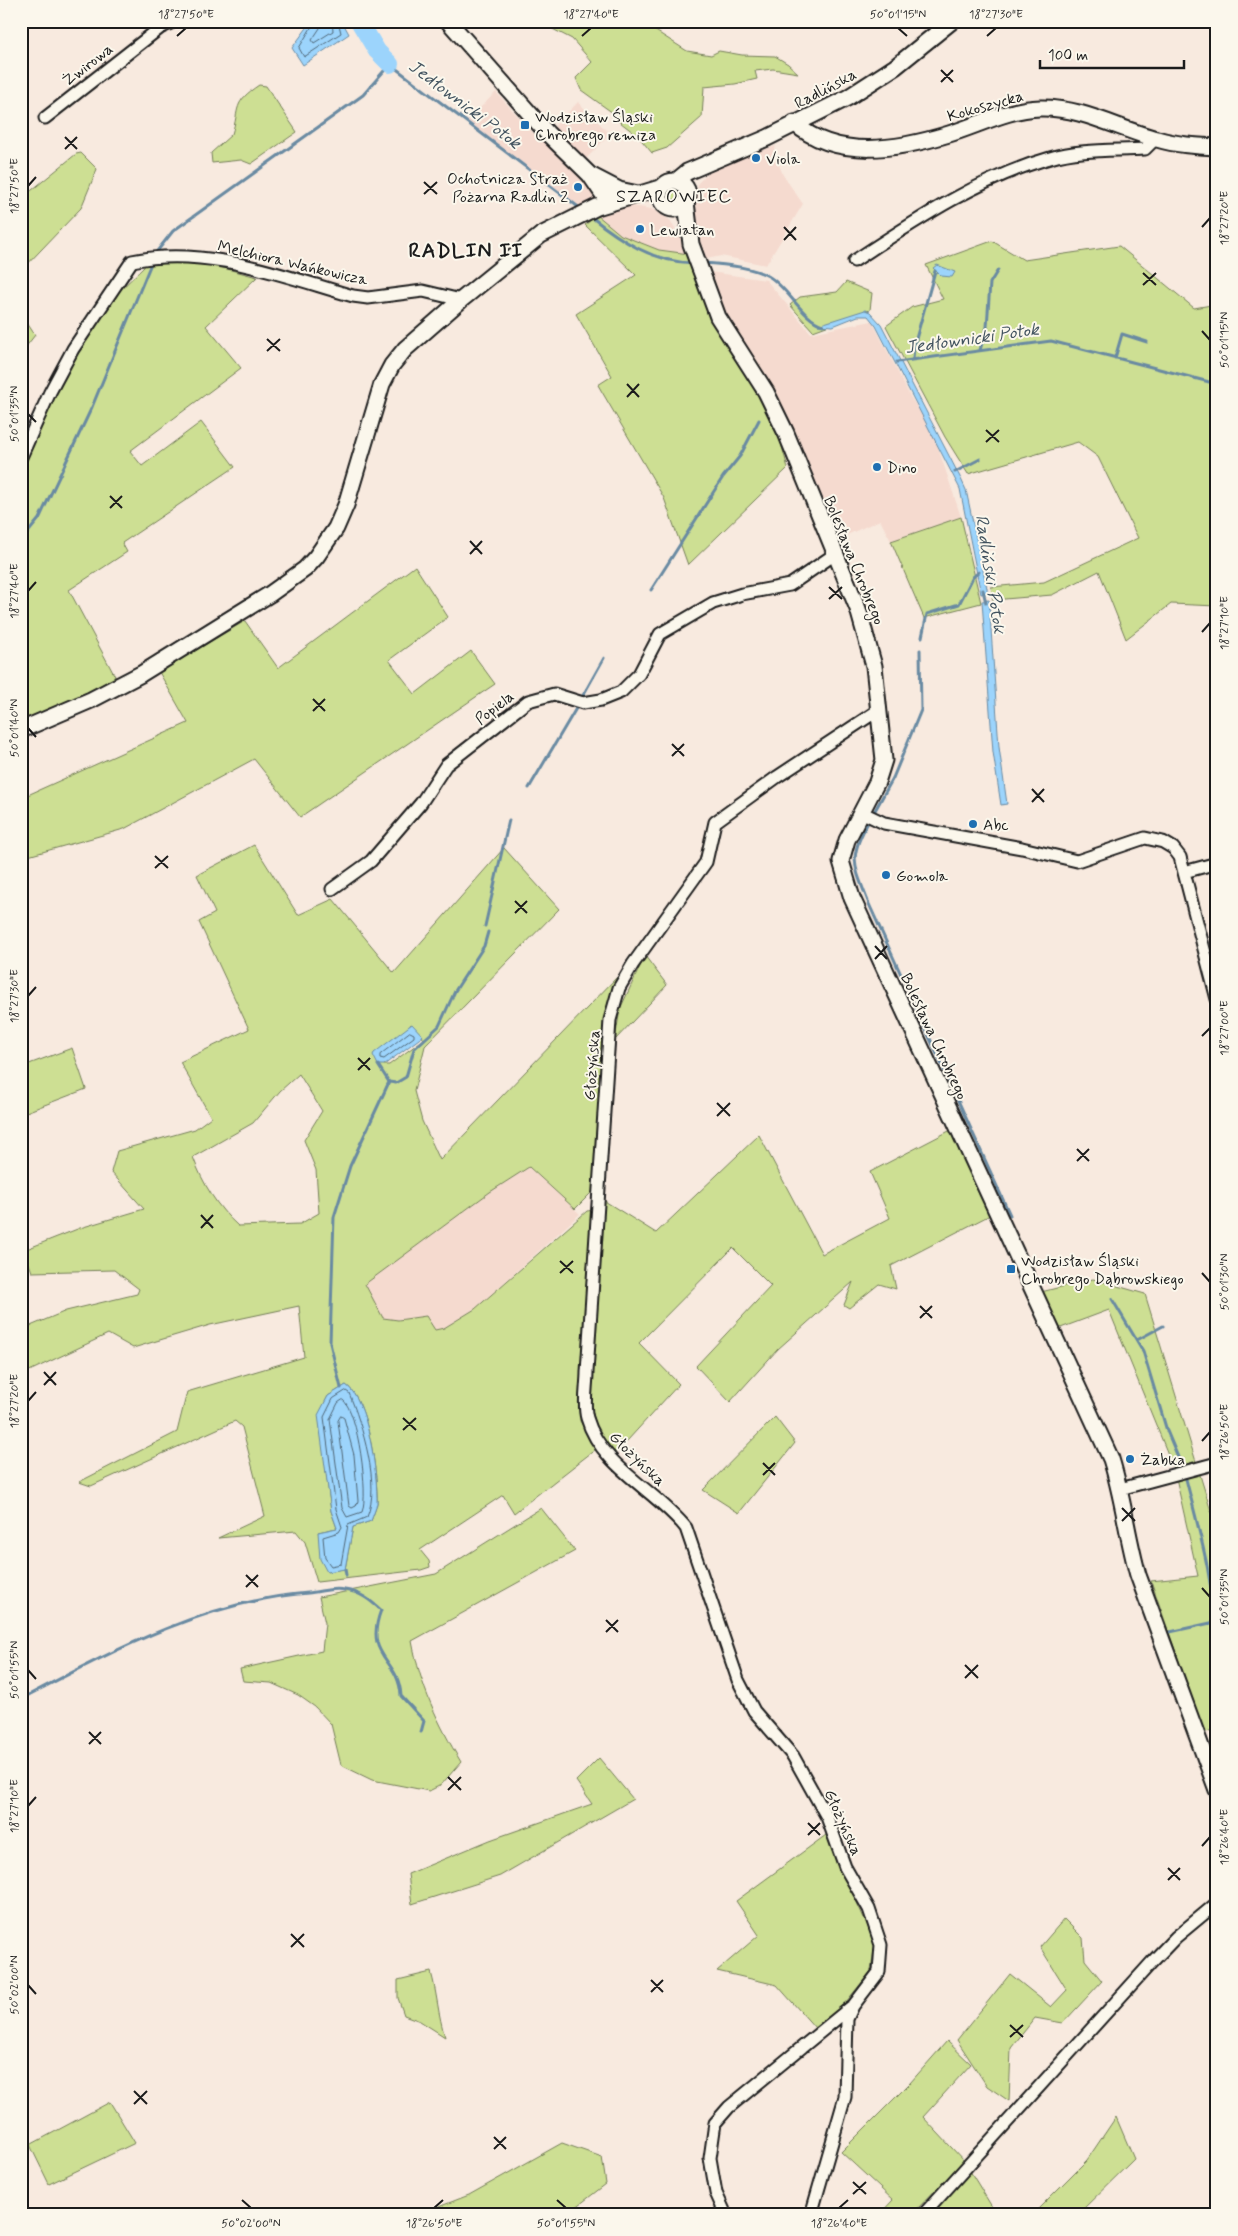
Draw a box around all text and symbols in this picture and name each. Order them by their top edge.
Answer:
text: 18°27'50"E [158,7,214,23]
text: 18°27'40"E [563,7,619,23]
text: 50°01'15"N [870,7,926,23]
text: 18°27'30"E [969,7,1023,23]
scale bar [1040,38,1184,70]
street label: Żwirowa [58,39,118,92]
text: 100 m [1048,46,1088,66]
water label: Jedłownicki Potok [403,55,526,156]
street label: Radlińska [791,64,860,114]
street label: Kokoszycka [945,86,1026,127]
place label: Wodzisław Śląski Chrobrego remiza [535,107,656,147]
marker: Wodzisław Śląski Chrobrego remiza [519,119,531,131]
place label: Viola [766,149,800,170]
marker: Viola [750,152,762,164]
text: 18°27'50"E [7,158,23,214]
place label: Ochotnicza Straż Pożarna Radlin 2 [447,169,568,208]
marker: Ochotnicza Straż Pożarna Radlin 2 [572,181,584,193]
district label: SZAROWIEC [616,185,732,209]
text: 18°27'20"E [1217,191,1233,245]
place label: Lewiatan [650,220,714,241]
marker: Lewiatan [634,223,646,235]
street label: Melchiora Wańkowicza [215,236,370,291]
district label: RADLIN II [409,237,523,265]
text: 50°01'15"N [1217,312,1233,368]
water label: Jedłownicki Potok [904,318,1041,360]
text: 50°01'35"N [7,386,23,442]
place label: Dino [887,458,917,479]
marker: Dino [871,461,883,473]
street label: Bolesława Chrobrego [817,493,889,628]
water label: Radliński Potok [969,513,1011,636]
text: 18°27'40"E [7,563,23,619]
text: 18°27'10"E [1217,596,1233,650]
street label: Popiela [471,686,519,730]
text: 50°01'40"N [7,699,23,757]
place label: Abc [983,815,1009,836]
marker: Abc [967,818,979,830]
place label: Gomola [896,866,948,887]
marker: Gomola [880,869,892,881]
text: 18°27'30"E [7,969,23,1023]
street label: Bolesława Chrobrego [894,970,972,1104]
text: 18°27'00"E [1217,1000,1233,1056]
street label: Głożyńska [580,1029,605,1101]
place label: Wodzisław Śląski Chrobrego Dąbrowskiego [1021,1251,1184,1291]
text: 50°01'30"N [1217,1253,1233,1311]
marker: Wodzisław Śląski Chrobrego Dąbrowskiego [1005,1263,1017,1275]
text: 18°27'20"E [7,1374,23,1428]
text: 18°26'50"E [1217,1404,1233,1460]
street label: Głożyńska [604,1427,670,1491]
place label: Żabka [1140,1450,1185,1471]
marker: Żabka [1124,1453,1136,1465]
text: 50°01'35"N [1217,1569,1233,1625]
text: 50°01'55"N [7,1641,23,1699]
text: 18°27'10"E [7,1779,23,1833]
street label: Głożyńska [819,1786,867,1859]
text: 18°26'40"E [1217,1809,1233,1865]
text: 50°02'00"N [7,1955,23,2015]
text: 50°02'00"N [221,2216,281,2232]
text: 18°26'50"E [406,2216,462,2232]
text: 50°01'55"N [537,2216,595,2232]
text: 18°26'40"E [811,2216,867,2232]

